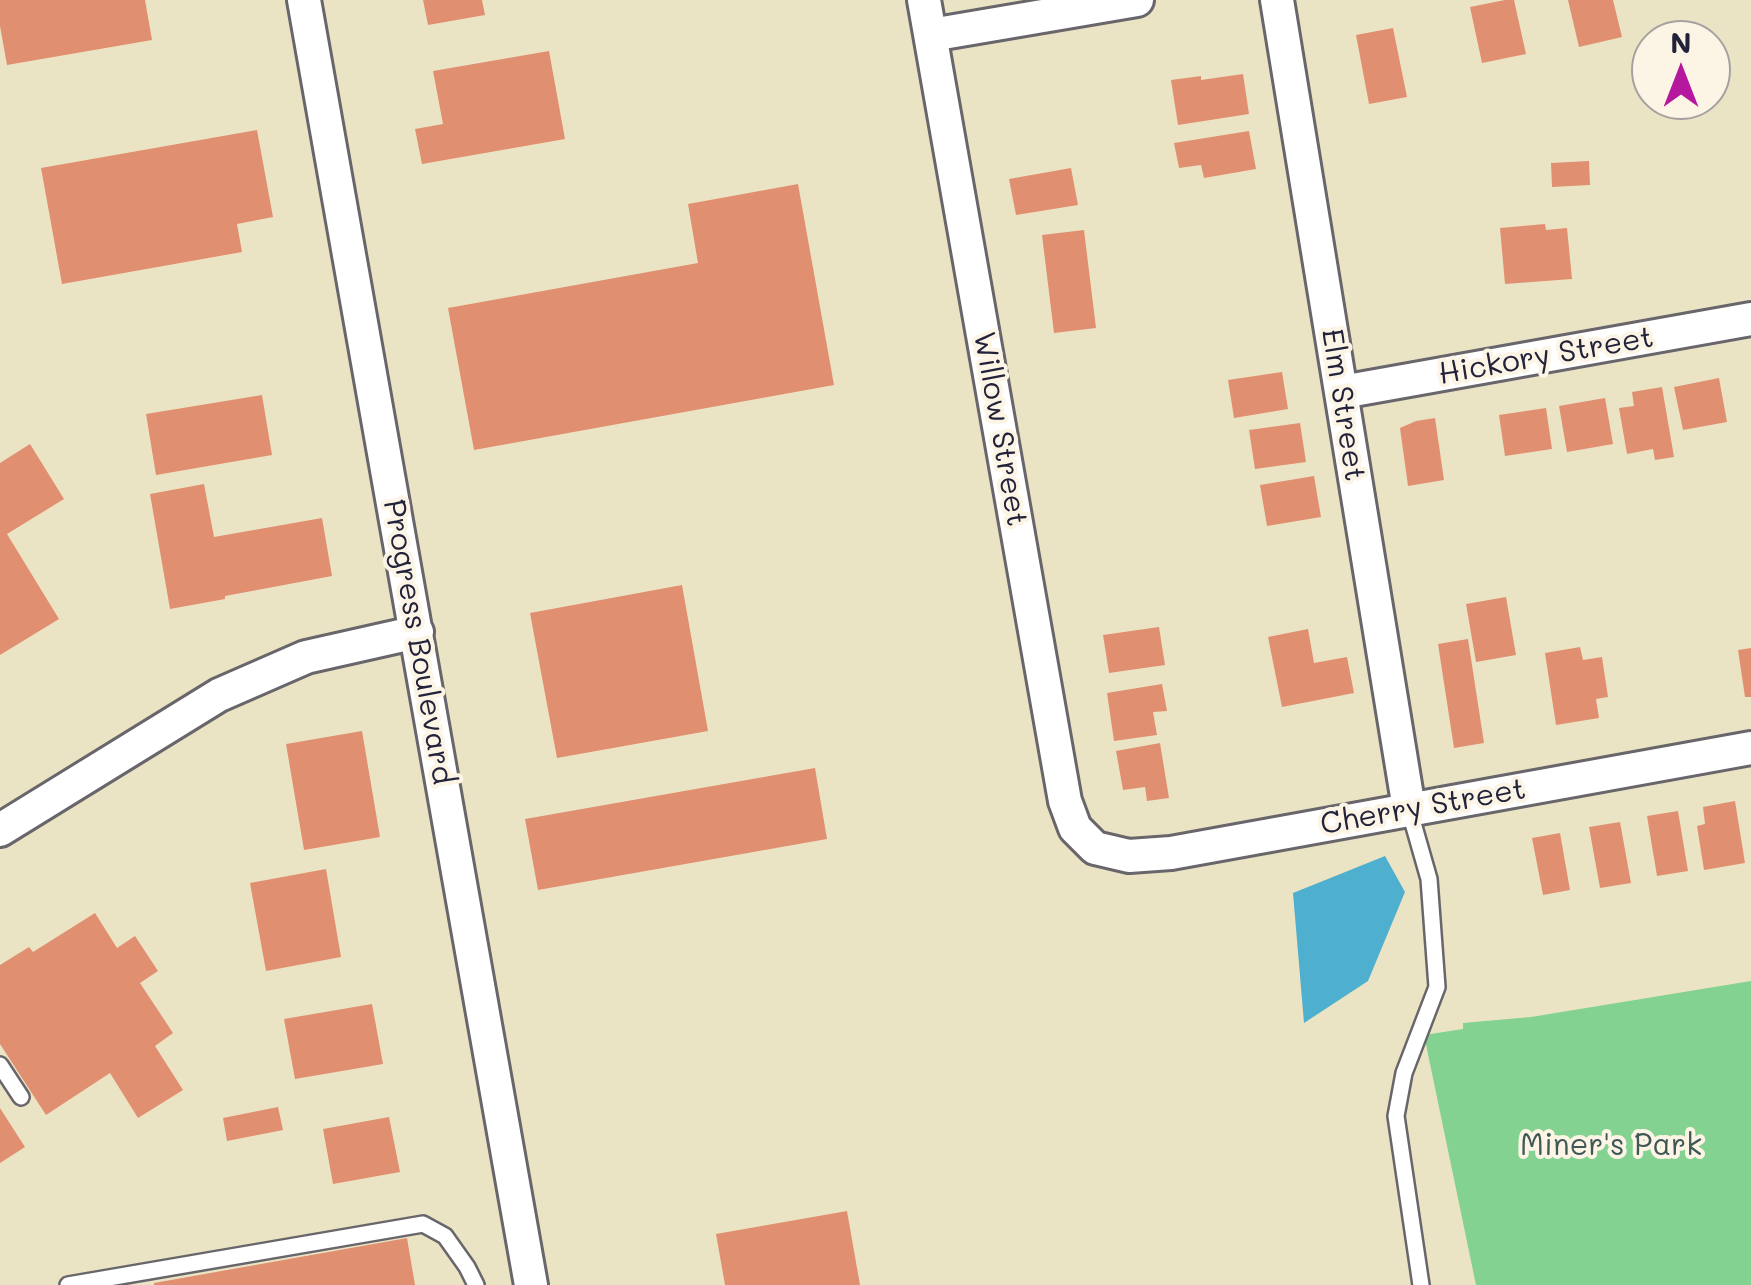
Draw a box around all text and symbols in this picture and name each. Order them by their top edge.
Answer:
north arrow [1631,20,1731,120]
text: N [1670,24,1692,60]
street label: Hickory Street [1436,319,1656,393]
street label: Elm Street [1313,326,1373,484]
street label: Willow Street [965,329,1035,529]
street label: Progress Boulevard [375,497,461,787]
street label: Cherry Street [1318,771,1528,843]
park label: Miner's Park [1520,1128,1702,1164]

